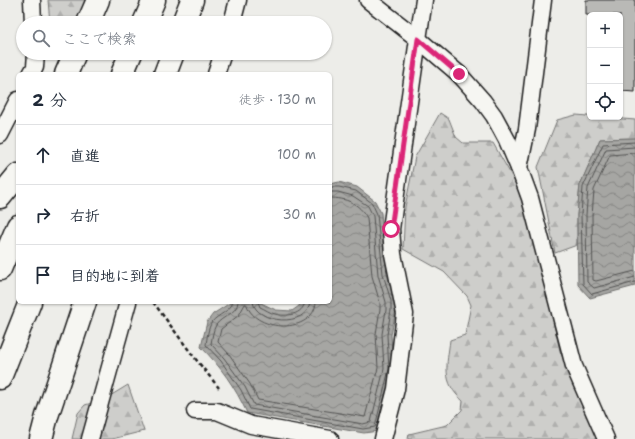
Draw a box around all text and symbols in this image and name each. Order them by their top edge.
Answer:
map controls [587,12,623,120]
button: + [587,12,623,48]
search box [16,16,332,60]
icon: search [30,27,52,49]
text: ここで検索 [62,29,137,49]
button: − [587,48,623,84]
route end [450,65,468,83]
button: locate [587,84,623,120]
text: 2 分 [32,89,67,111]
text: 徒歩 · 130 m [239,91,316,108]
icon: ahead [32,144,54,166]
text: 直進 [70,146,100,166]
text: 100 m [277,146,316,163]
icon: right [32,204,54,226]
text: 右折 [70,206,100,226]
text: 30 m [282,206,316,223]
route start [382,220,400,238]
icon: arrive [32,264,54,286]
text: 目的地に到着 [70,266,160,286]

